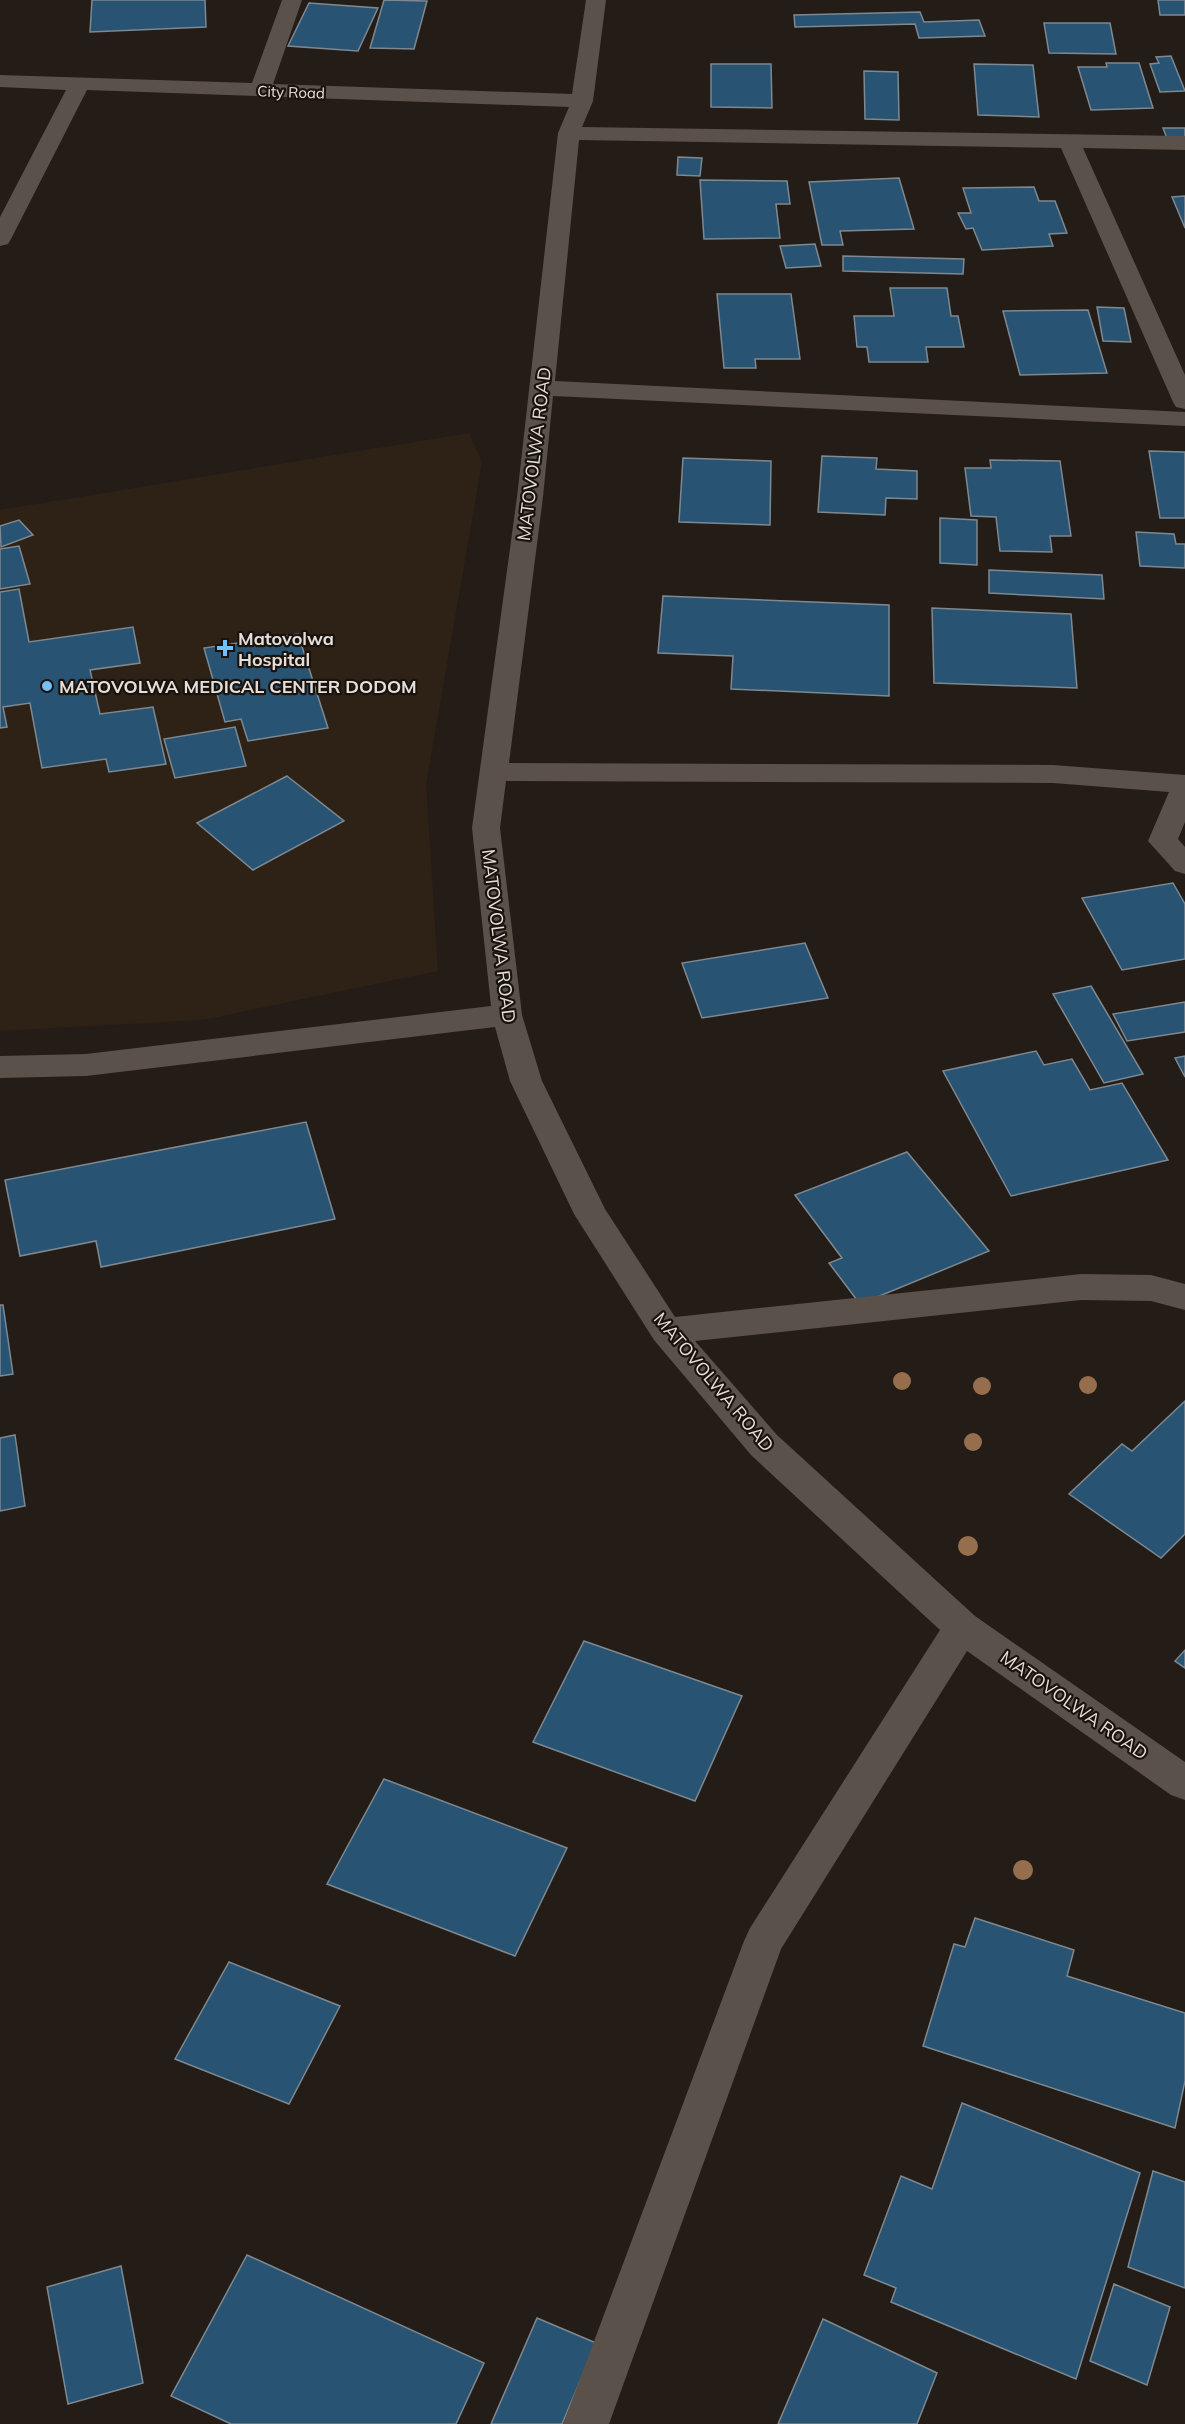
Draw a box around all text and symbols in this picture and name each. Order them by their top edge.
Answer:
street label: City Road [257,81,325,103]
street label: MATOVOLWA ROAD [512,366,556,542]
place label: Matovolwa Hospital [238,627,334,671]
marker: Matovolwa Hospital [216,639,234,657]
place label: MATOVOLWA MEDICAL CENTER DODOM [59,675,417,698]
marker: MATOVOLWA MEDICAL CENTER DODOM [40,679,54,693]
street label: MATOVOLWA ROAD [477,848,521,1024]
street label: MATOVOLWA ROAD [649,1308,779,1456]
street label: MATOVOLWA ROAD [996,1645,1152,1765]

